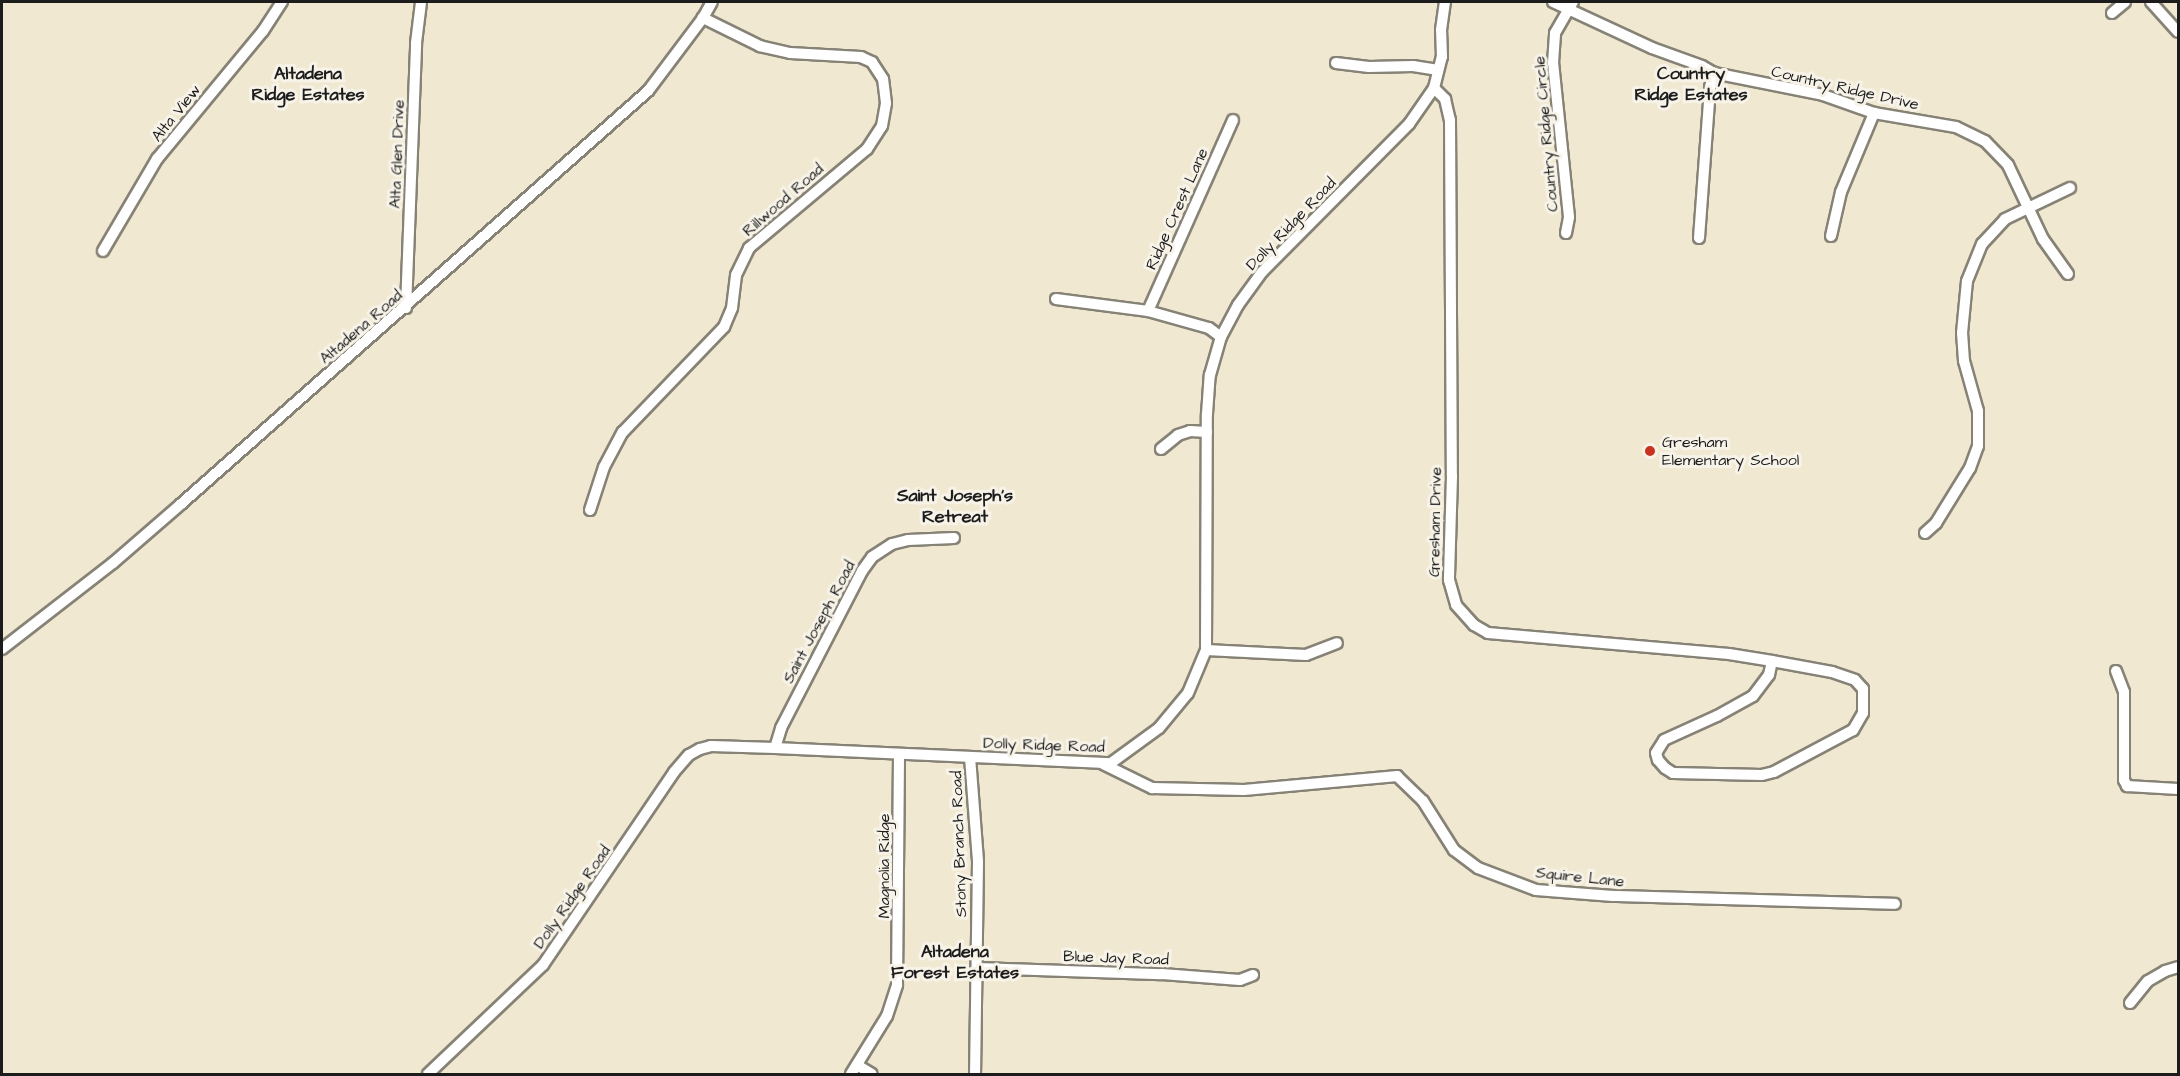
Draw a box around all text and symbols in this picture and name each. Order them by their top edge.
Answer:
street label: Country Ridge Circle [1530,55,1562,213]
street label: Country Ridge Drive [1769,62,1921,114]
district label: Altadena Ridge Estates [251,64,365,106]
district label: Country Ridge Estates [1634,64,1748,106]
street label: Alta View [147,81,205,145]
street label: Alta Glen Drive [386,99,408,209]
street label: Ridge Crest Lane [1142,145,1212,273]
street label: Rillwood Road [739,160,827,240]
street label: Dolly Ridge Road [1242,174,1340,274]
street label: Altadena Road [316,286,406,368]
place label: Gresham Elementary School [1662,432,1799,470]
marker: Gresham Elementary School [1643,444,1657,458]
street label: Gresham Drive [1424,467,1446,577]
district label: Saint Joseph's Retreat [897,486,1013,528]
street label: Saint Joseph Road [779,558,859,686]
street label: Dolly Ridge Road [983,733,1105,757]
street label: Stony Branch Road [947,770,971,918]
street label: Magnolia Ridge [874,813,894,919]
street label: Dolly Ridge Road [529,842,615,952]
street label: Squire Lane [1535,863,1625,891]
district label: Altadena Forest Estates [891,942,1019,984]
street label: Blue Jay Road [1063,947,1169,969]

